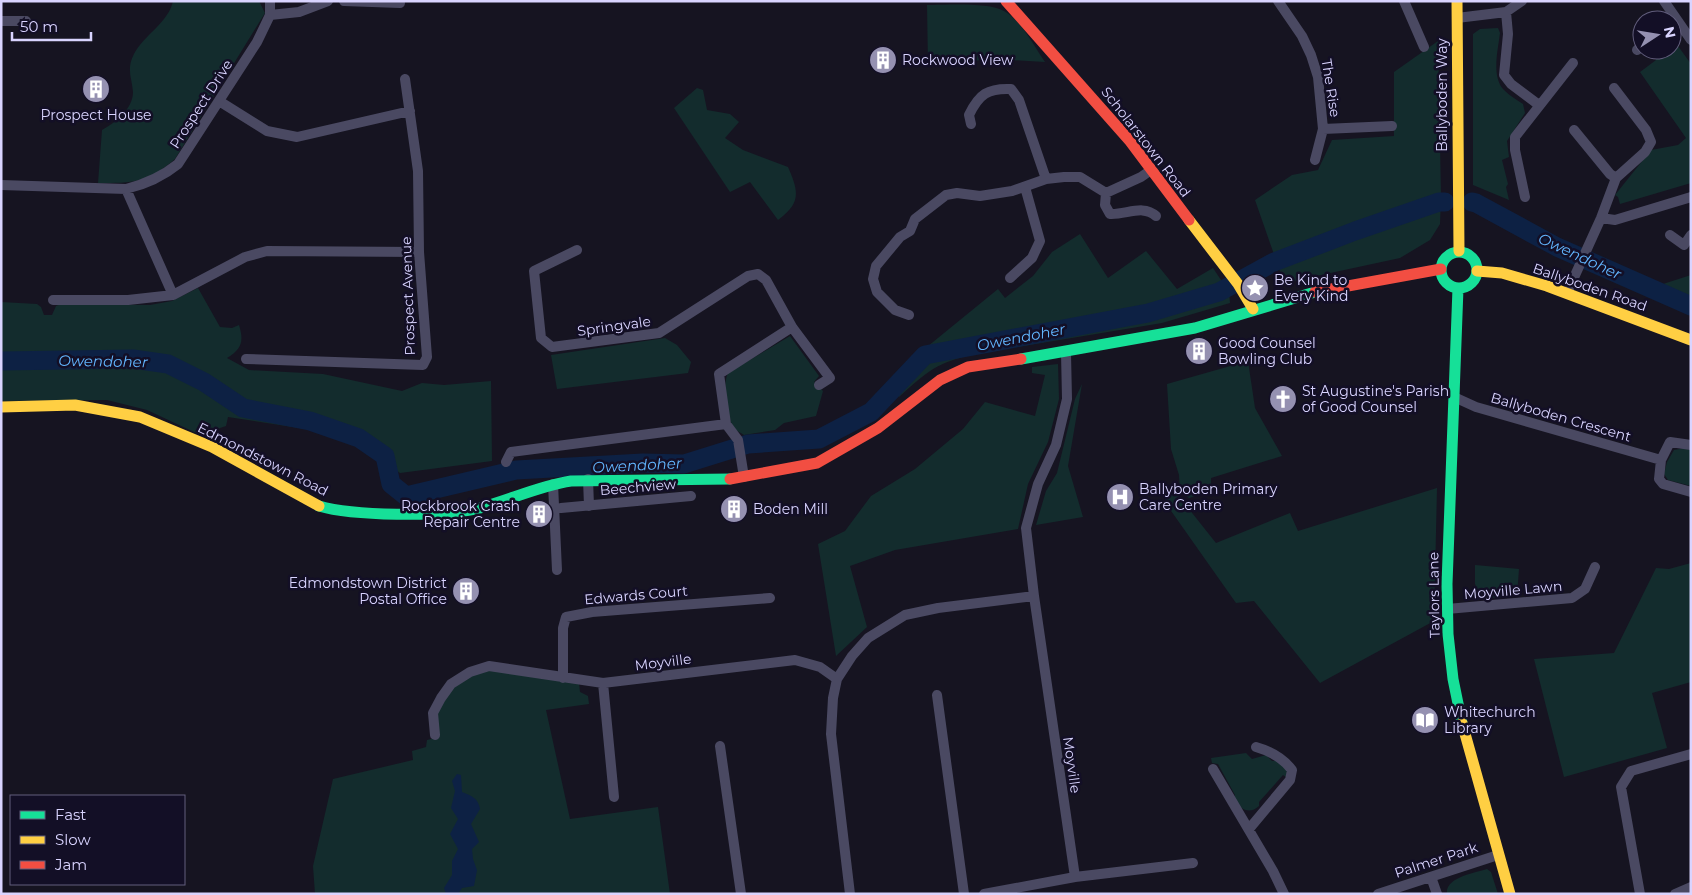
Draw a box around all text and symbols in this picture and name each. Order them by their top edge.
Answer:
scale bar [12,10,91,42]
north arrow [1632,10,1682,60]
text: 50 m [20,17,58,36]
text: N [1660,25,1680,40]
street label: Ballyboden Way [1433,38,1451,152]
building icon: Rockwood View [868,45,898,75]
place label: Rockwood View [902,51,1014,69]
street label: Prospect Drive [165,56,237,152]
street label: The Rise [1318,58,1344,118]
building icon: Prospect House [81,74,111,104]
street label: Scholarstown Road [1097,83,1195,201]
place label: Prospect House [41,106,151,124]
water label: Owendoher [1535,228,1625,284]
street label: Prospect Avenue [397,236,419,356]
street label: Ballyboden Road [1530,259,1650,315]
place label: Be Kind to Every Kind [1274,271,1349,305]
place icon: Be Kind to Every Kind [1240,273,1270,303]
street label: Springvale [576,312,652,340]
water label: Owendoher [975,319,1068,355]
place label: Good Counsel Bowling Club [1218,334,1316,368]
building icon: Good Counsel Bowling Club [1184,336,1214,366]
water label: Owendoher [58,351,149,371]
place label: St Augustine's Parish of Good Counsel [1302,382,1449,416]
church icon: St Augustine's Parish of Good Counsel [1268,384,1298,414]
street label: Ballyboden Crescent [1489,388,1634,446]
street label: Edmondstown Road [195,418,331,500]
water label: Owendoher [592,453,683,477]
street label: Beechview [599,475,678,499]
place label: Ballyboden Primary Care Centre [1139,480,1278,514]
hospital icon: Ballyboden Primary Care Centre [1105,482,1135,512]
building icon: Boden Mill [719,494,749,524]
place label: Rockbrook Crash Repair Centre [401,497,520,531]
building icon: Rockbrook Crash Repair Centre [524,499,554,529]
place label: Boden Mill [753,500,828,518]
street label: Taylors Lane [1424,552,1444,638]
place label: Edmondstown District Postal Office [289,574,447,608]
building icon: Edmondstown District Postal Office [451,576,481,606]
street label: Moyville Lawn [1463,577,1563,603]
street label: Edwards Court [584,581,689,608]
street label: Moyville [634,650,692,674]
place label: Whitechurch Library [1444,703,1536,737]
library icon: Whitechurch Library [1410,705,1440,735]
street label: Moyville [1059,736,1085,794]
legend [10,795,185,885]
text: Fast [55,805,86,824]
text: Slow [55,830,91,849]
street label: Palmer Park [1392,838,1480,882]
text: Jam [54,855,87,874]

